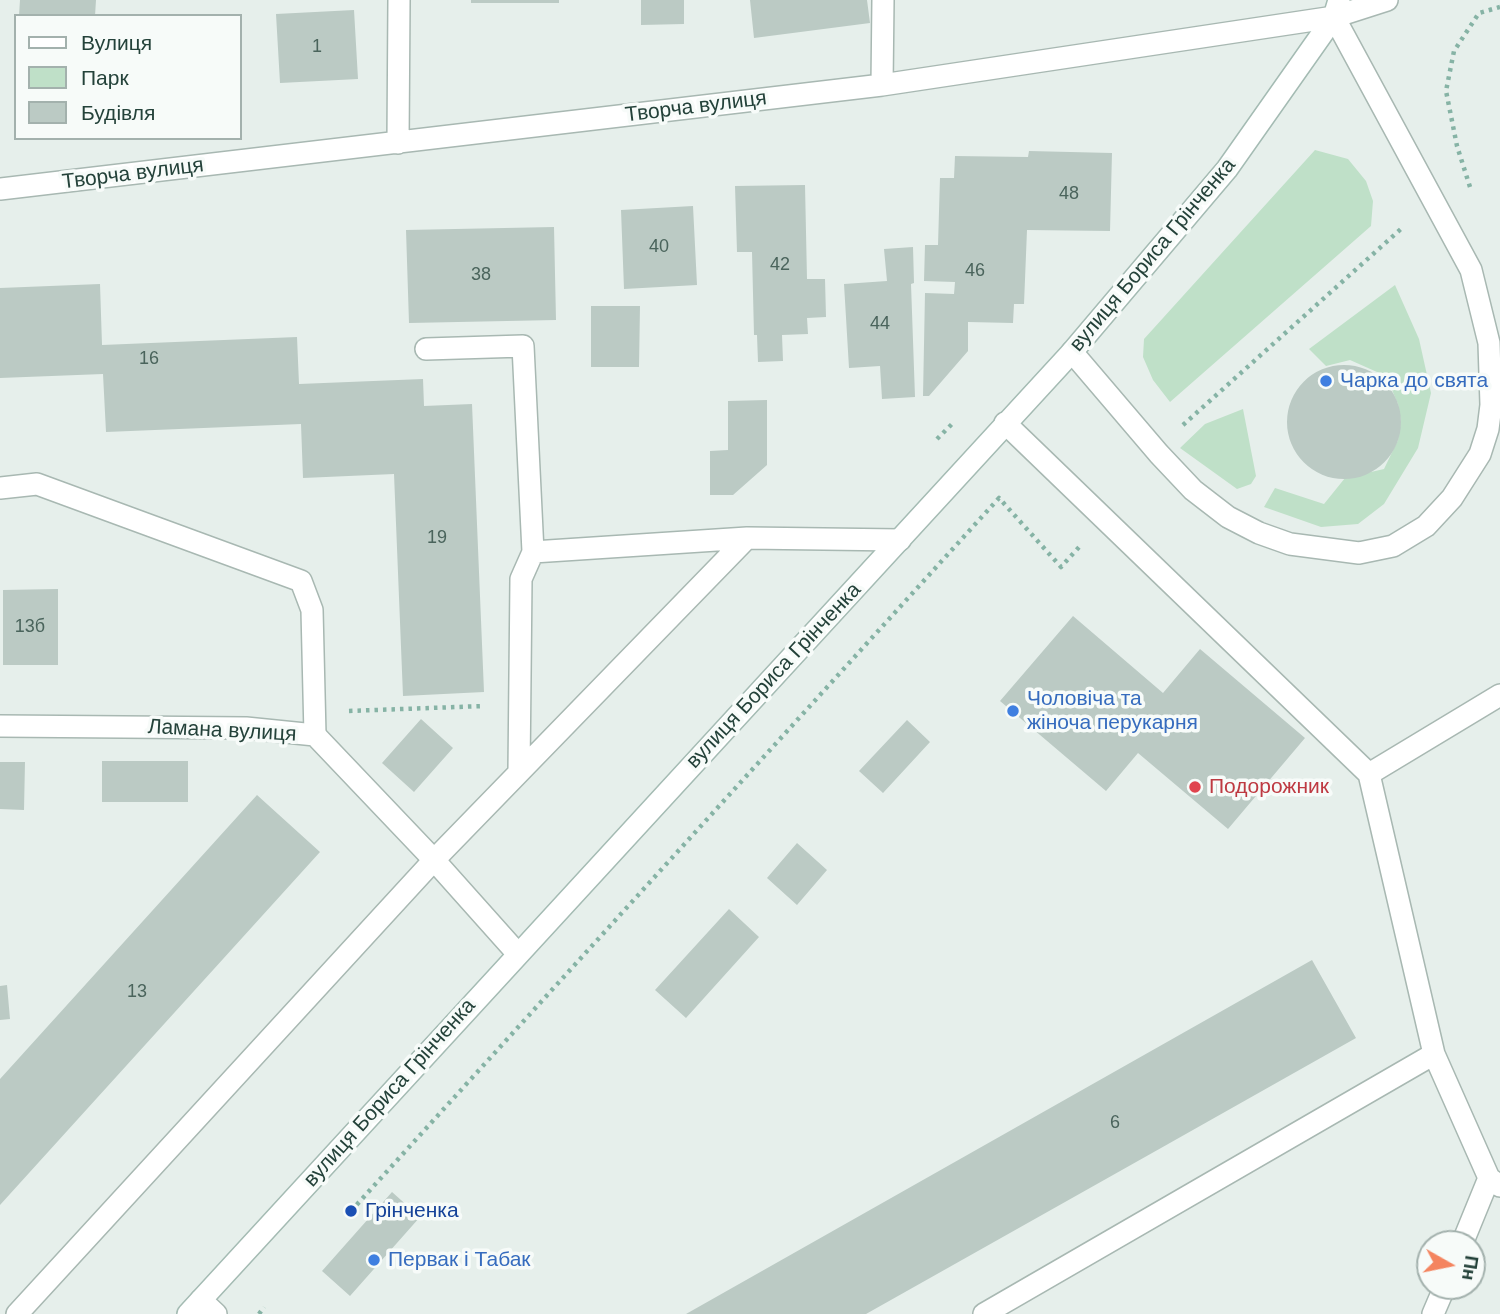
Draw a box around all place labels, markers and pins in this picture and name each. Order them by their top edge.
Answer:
place label: Чарка до свята [1340,368,1488,394]
marker: Чарка до свята [1318,373,1334,389]
place label: Чоловіча та жіноча перукарня [1027,686,1198,736]
marker: Чоловіча та жіноча перукарня [1005,703,1021,719]
place label: Подорожник [1209,774,1329,800]
marker: Подорожник [1187,779,1203,795]
place label: Грінченка [365,1198,459,1224]
marker: Грінченка [343,1203,359,1219]
place label: Первак і Табак [388,1247,531,1273]
marker: Первак і Табак [366,1252,382,1268]

